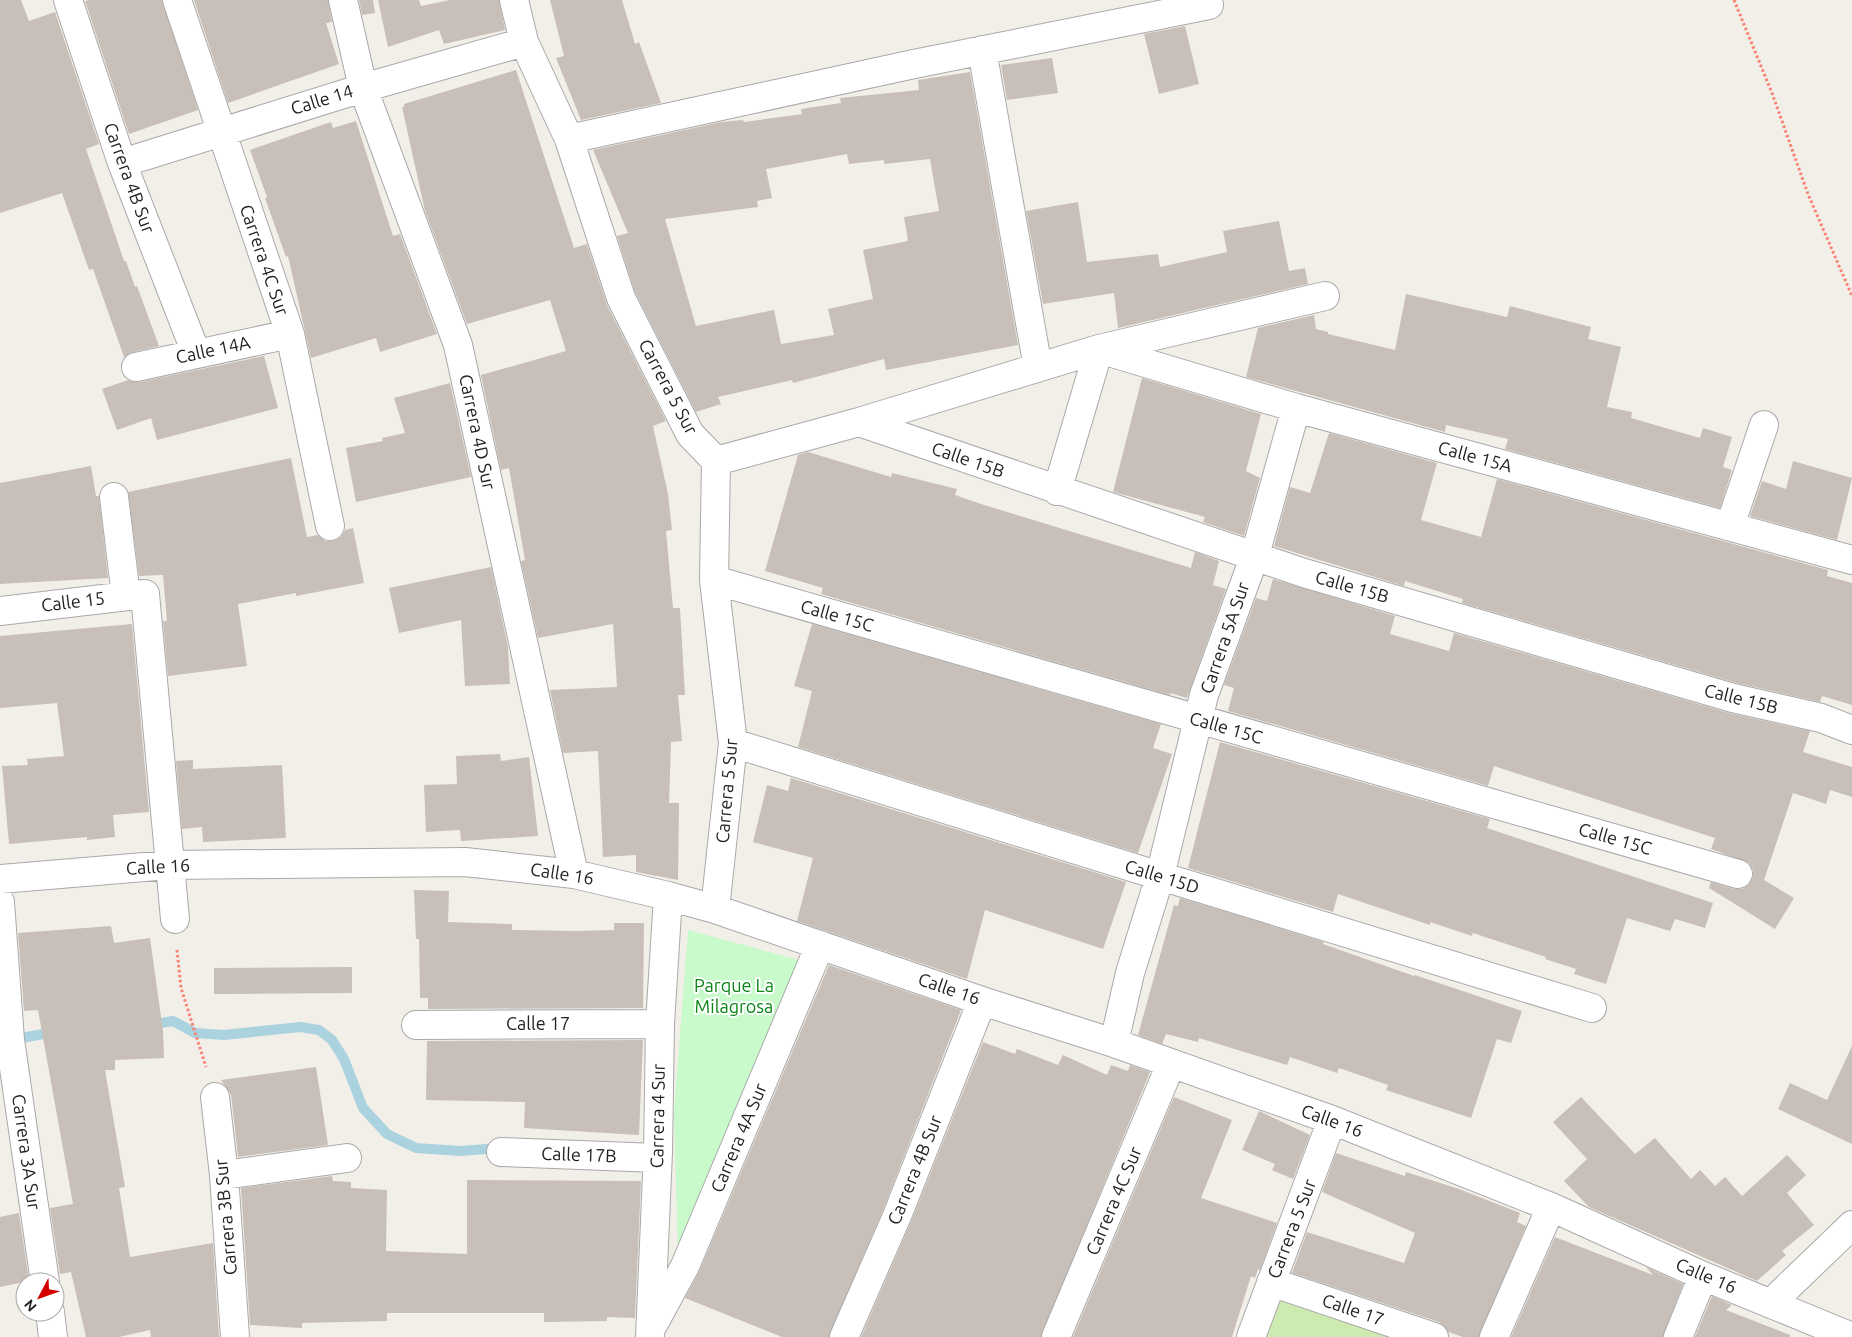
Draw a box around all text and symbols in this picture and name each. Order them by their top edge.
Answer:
street label: Calle 14 [288,80,355,118]
street label: Carrera 4B Sur [101,120,159,236]
street label: Carrera 4C Sur [237,202,293,318]
street label: Calle 14A [174,331,252,367]
street label: Carrera 5 Sur [635,336,702,438]
street label: Carrera 4D Sur [456,372,500,492]
street label: Calle 15B [929,437,1007,481]
street label: Calle 15A [1436,437,1515,476]
street label: Calle 15B [1313,566,1391,606]
street label: Carrera 5A Sur [1196,579,1253,696]
street label: Calle 15 [40,587,106,615]
street label: Calle 15C [798,595,876,635]
street label: Calle 15B [1702,679,1780,717]
street label: Calle 15C [1187,707,1265,747]
street label: Carrera 5 Sur [711,738,741,844]
street label: Calle 15C [1576,818,1654,858]
street label: Calle 16 [125,854,190,878]
street label: Calle 15D [1123,855,1202,897]
street label: Calle 16 [529,858,595,888]
street label: Calle 16 [916,968,983,1008]
park label: Parque La Milagrosa [694,975,774,1016]
street label: Calle 17 [506,1013,570,1033]
street label: Carrera 4 Sur [646,1063,668,1169]
street label: Carrera 4A Sur [706,1080,770,1195]
street label: Carrera 3A Sur [9,1093,45,1211]
street label: Calle 16 [1299,1100,1366,1140]
street label: Carrera 4B Sur [883,1112,945,1227]
street label: Calle 17B [541,1143,617,1165]
street label: Carrera 4C Sur [1081,1143,1145,1258]
street label: Carrera 3B Sur [210,1158,240,1276]
street label: Carrera 5 Sur [1263,1176,1319,1281]
street label: Calle 16 [1673,1253,1740,1297]
north arrow [15,1272,65,1322]
street label: Calle 17 [1320,1289,1387,1329]
text: N [21,1296,40,1315]

